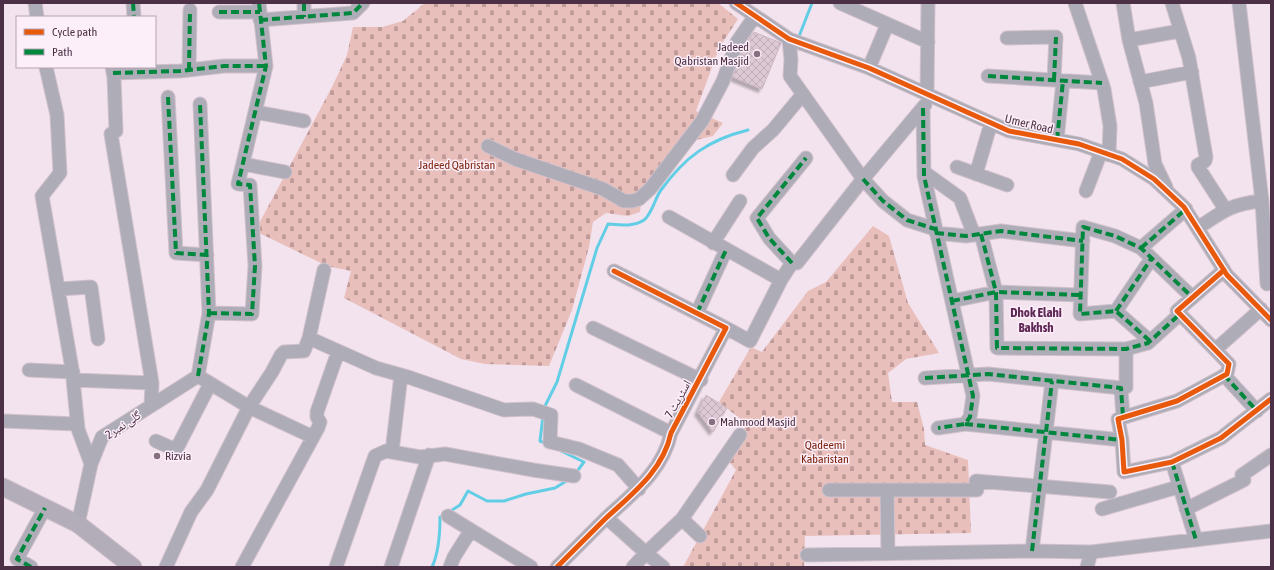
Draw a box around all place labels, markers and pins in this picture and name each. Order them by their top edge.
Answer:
place label: Jadeed Qabristan Masjid [675,40,749,68]
marker: Jadeed Qabristan Masjid [752,49,762,59]
place label: Mahmood Masjid [720,415,796,429]
marker: Mahmood Masjid [707,417,717,427]
place label: Rizvia [165,449,191,463]
marker: Rizvia [152,451,162,461]

